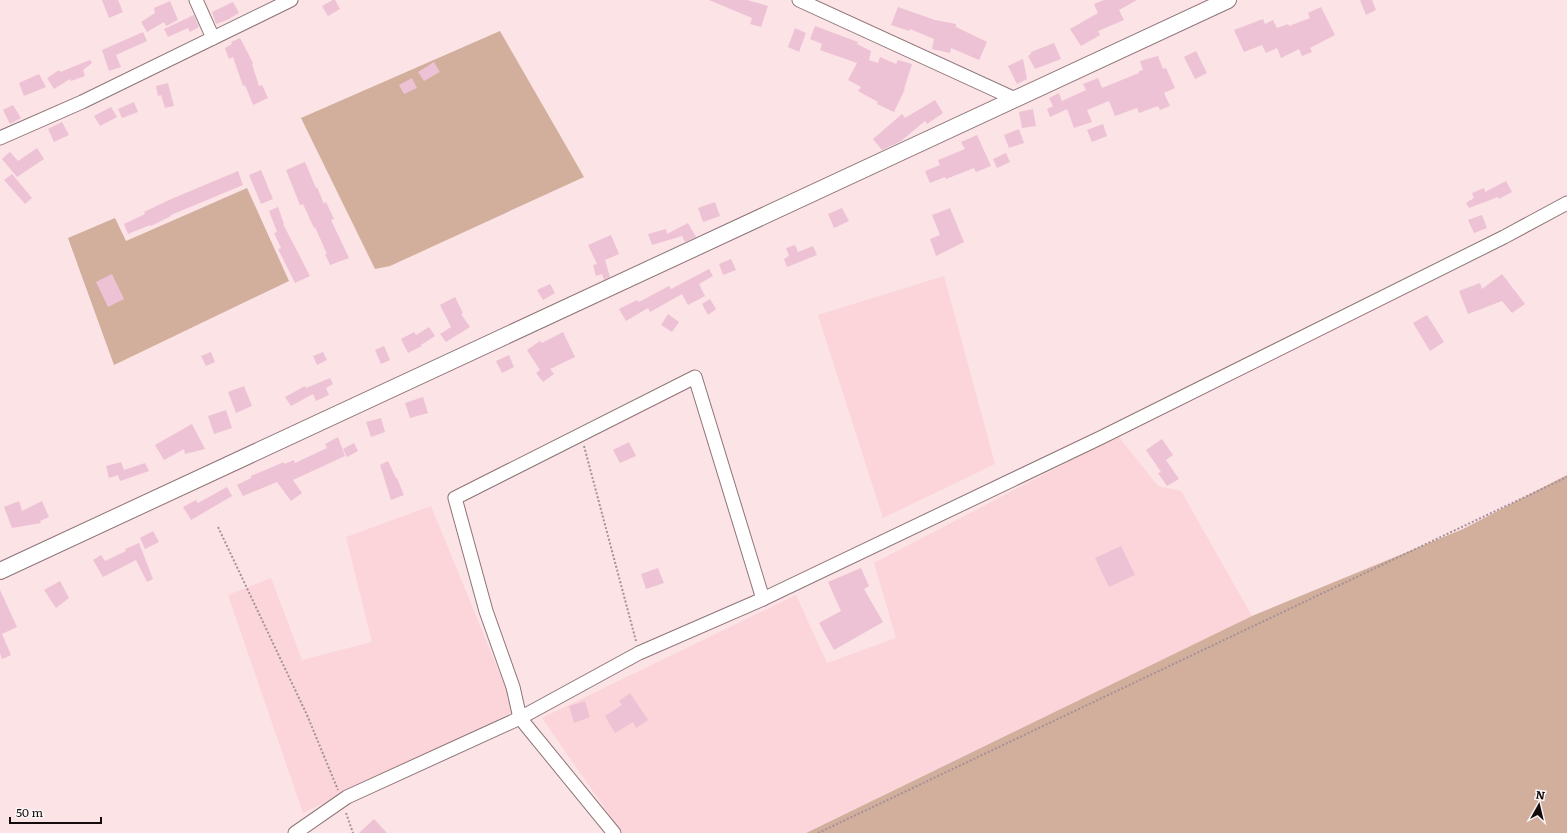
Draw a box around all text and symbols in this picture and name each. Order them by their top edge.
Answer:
north arrow [1519,785,1559,825]
text: N [1535,786,1546,803]
scale bar [10,799,101,825]
text: 50 m [16,803,43,821]

